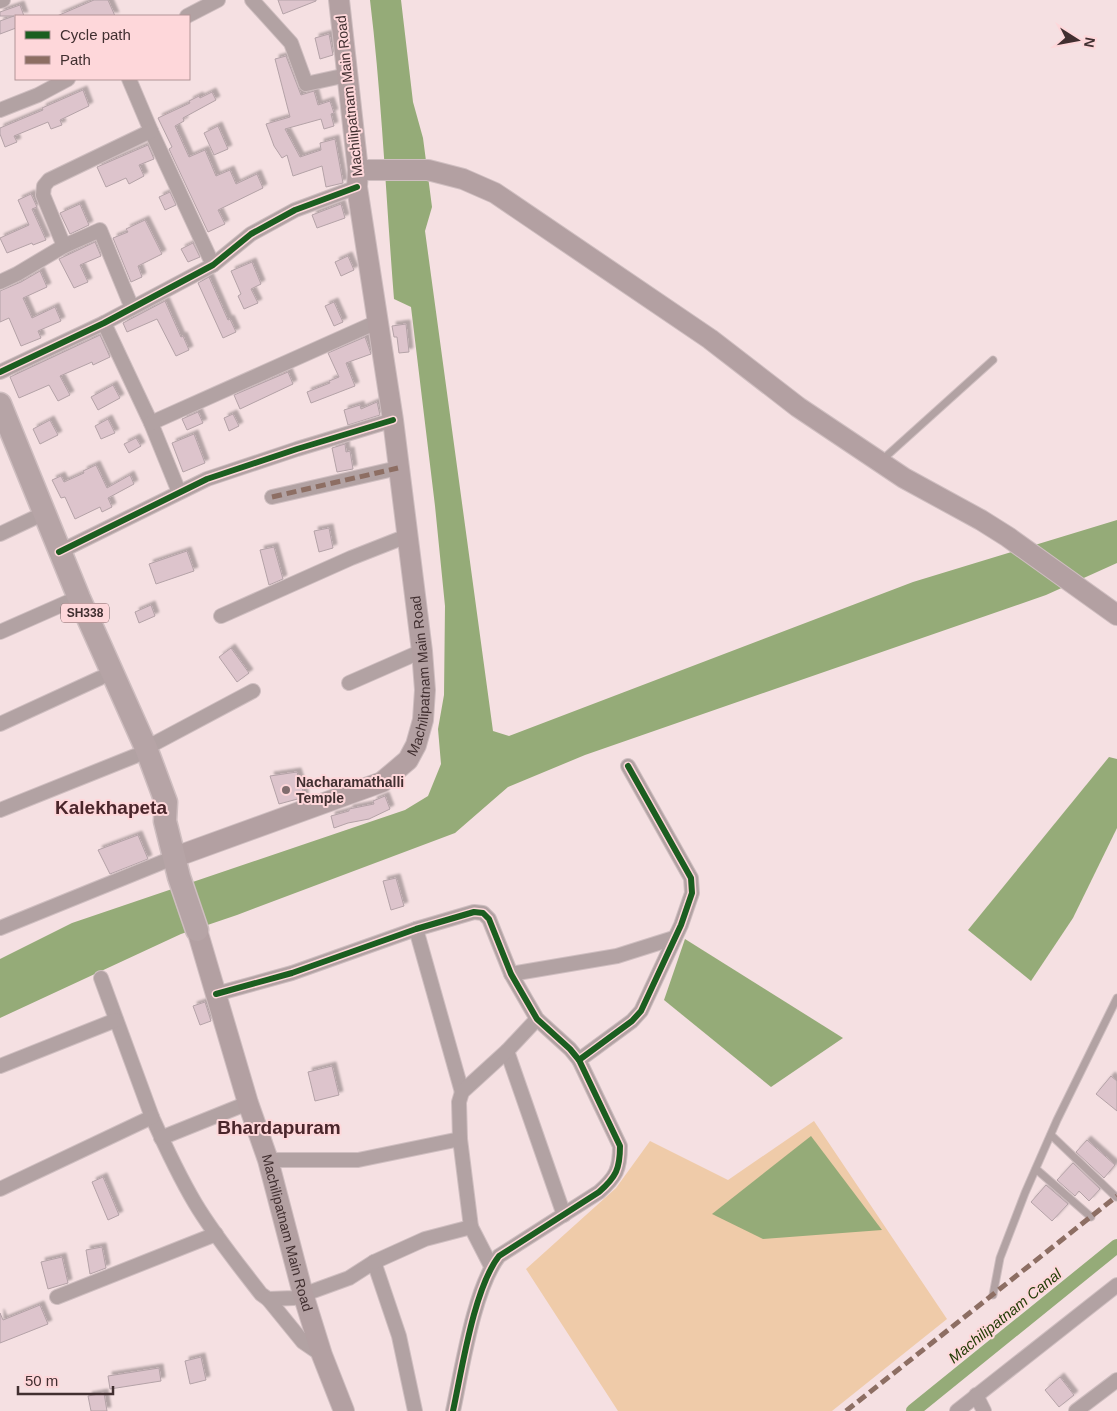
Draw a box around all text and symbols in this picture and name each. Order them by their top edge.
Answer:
legend [15,15,190,80]
street label: Machilipatnam Main Road [333,15,365,177]
north arrow [1052,15,1102,65]
text: Cycle path [60,26,131,43]
text: N [1081,36,1099,49]
text: Path [60,51,91,68]
street label: Machilipatnam Main Road [404,595,433,759]
road number: SH338 [61,604,109,622]
place label: Nacharamathalli Temple [296,774,404,806]
marker: Nacharamathalli Temple [280,784,292,796]
district label: Kalekhapeta [55,797,167,818]
district label: Bhardapuram [217,1117,341,1138]
street label: Machilipatnam Main Road [259,1152,316,1313]
water label: Machilipatnam Canal [945,1265,1065,1366]
scale bar [18,1364,112,1396]
text: 50 m [25,1372,58,1389]

